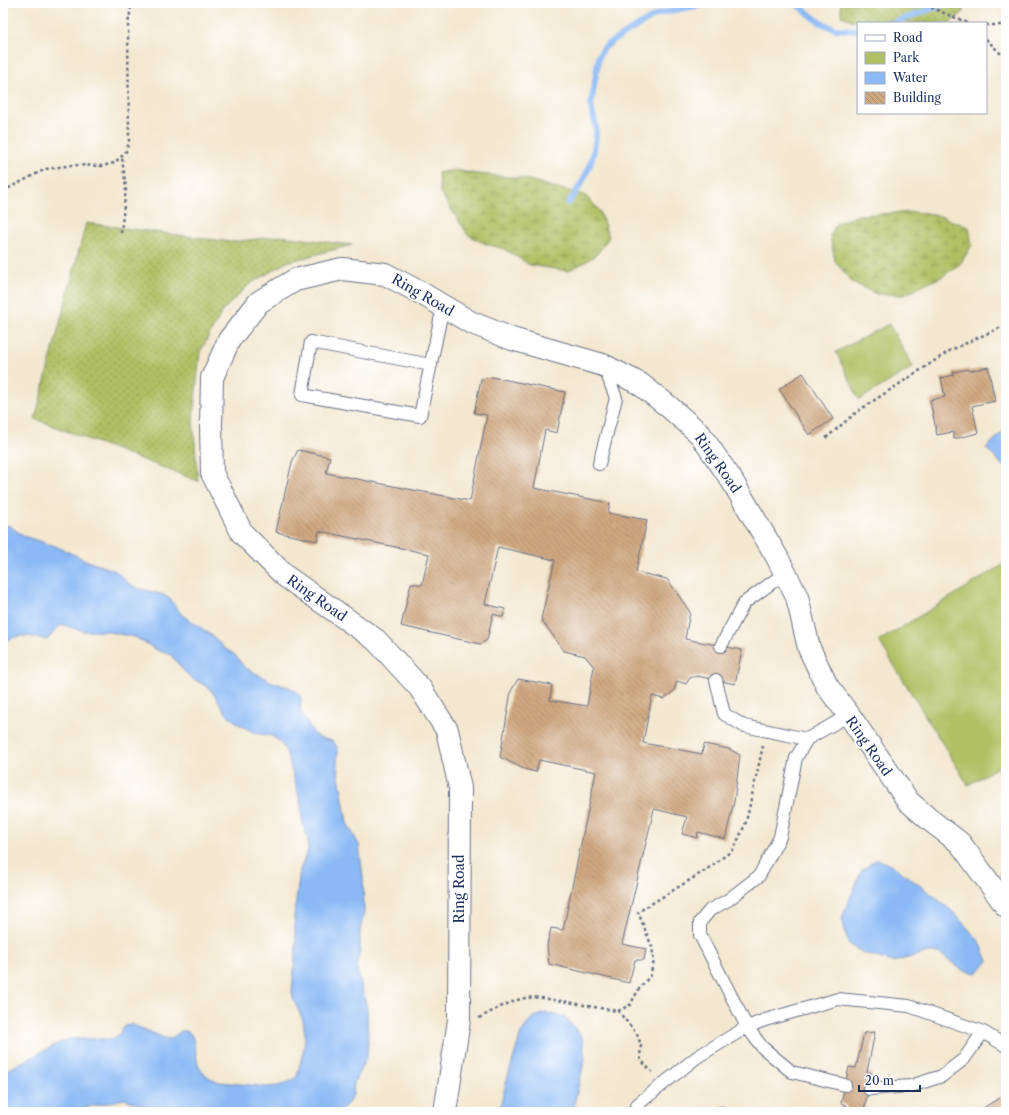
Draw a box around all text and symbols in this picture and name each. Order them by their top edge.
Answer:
legend [857,22,987,114]
text: Road [893,30,923,45]
text: Park [893,50,920,65]
text: Water [892,70,927,85]
text: Building [893,90,941,105]
street label: Ring Road [389,270,458,320]
street label: Ring Road [691,430,745,497]
street label: Ring Road [284,571,351,625]
street label: Ring Road [842,713,896,780]
street label: Ring Road [450,854,468,924]
scale bar [859,1067,920,1093]
text: 20 m [865,1073,894,1088]

